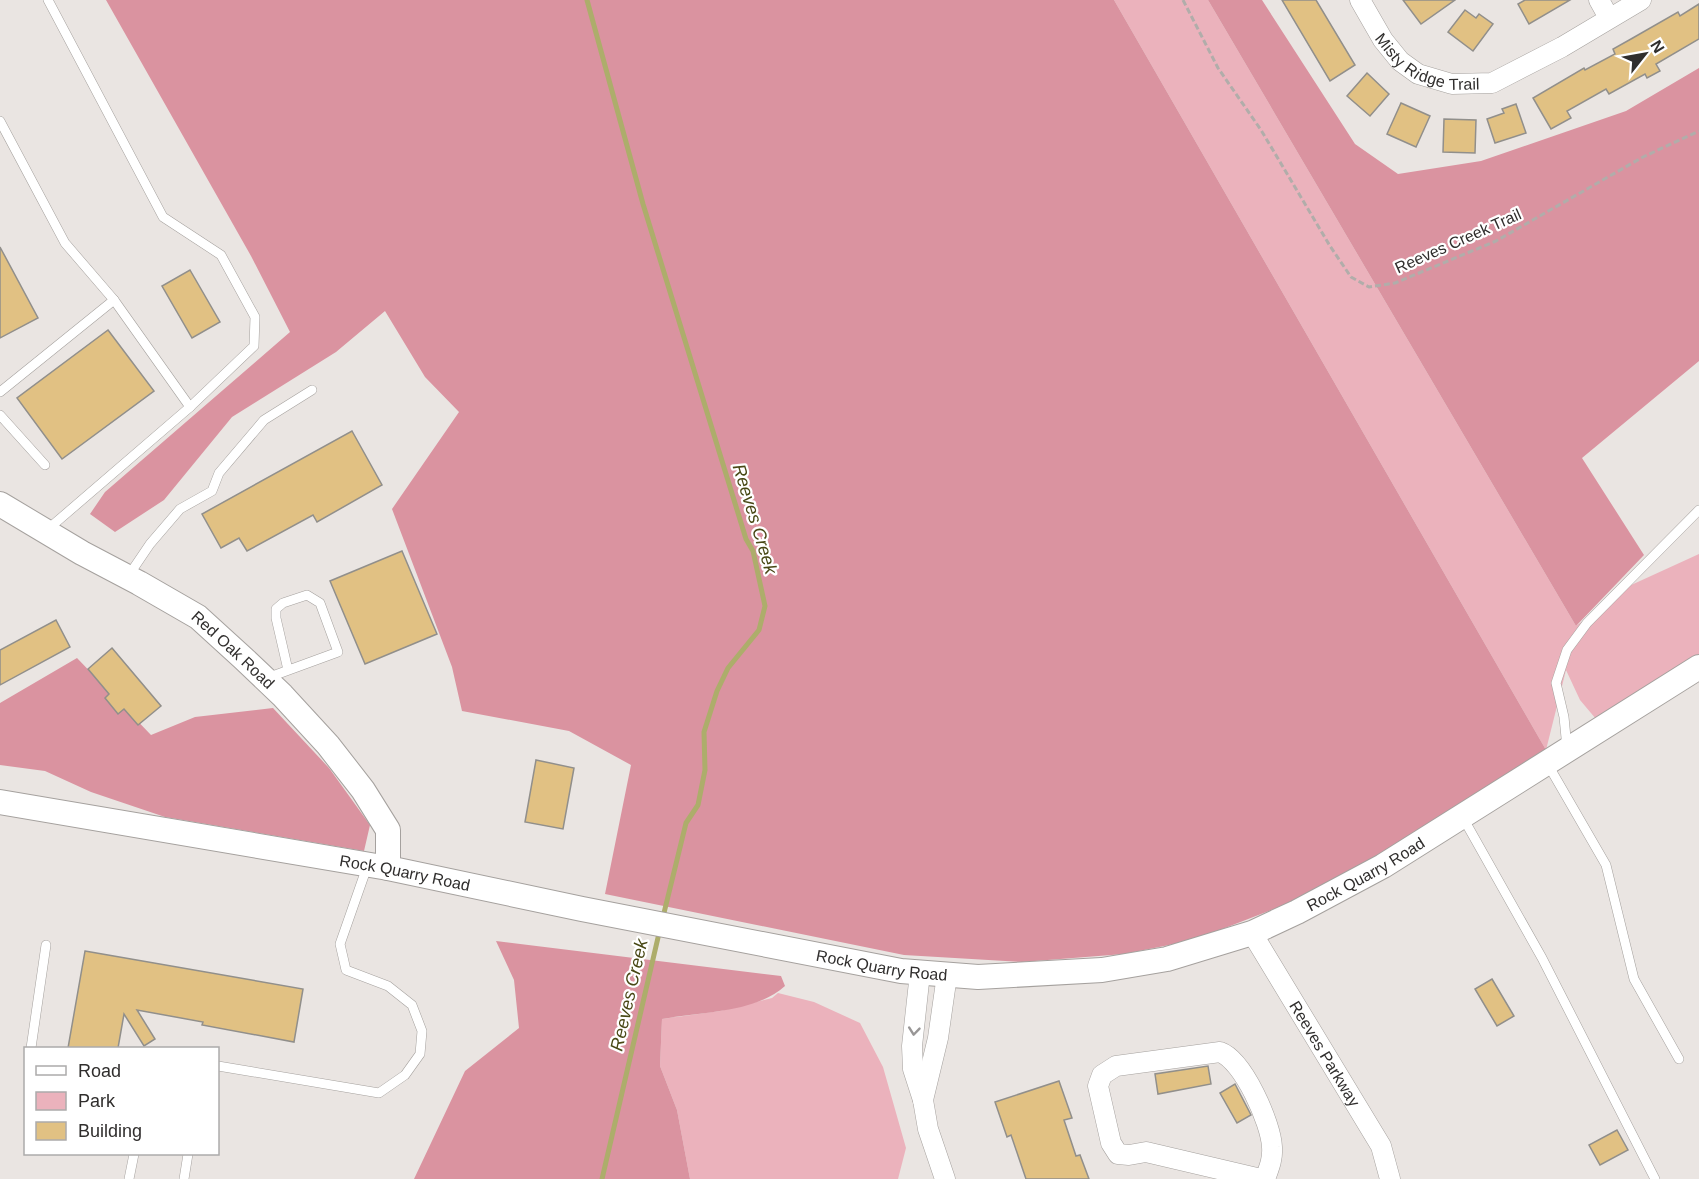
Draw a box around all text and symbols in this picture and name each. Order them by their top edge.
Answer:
north arrow [1615,24,1675,84]
street label: Misty Ridge Trail [1372,30,1480,93]
text: N [1647,37,1668,56]
street label: Reeves Creek Trail [1392,206,1524,276]
water label: Reeves Creek [729,462,782,577]
street label: Red Oak Road [189,607,278,692]
street label: Rock Quarry Road [1304,834,1427,914]
street label: Rock Quarry Road [338,851,472,894]
water label: Reeves Creek [606,936,652,1053]
street label: Rock Quarry Road [815,946,948,983]
street label: Reeves Parkway [1287,998,1363,1109]
one-way arrow [908,1027,921,1036]
legend [24,1047,219,1155]
text: Road [78,1061,121,1081]
text: Park [78,1091,116,1111]
text: Building [78,1121,142,1141]

